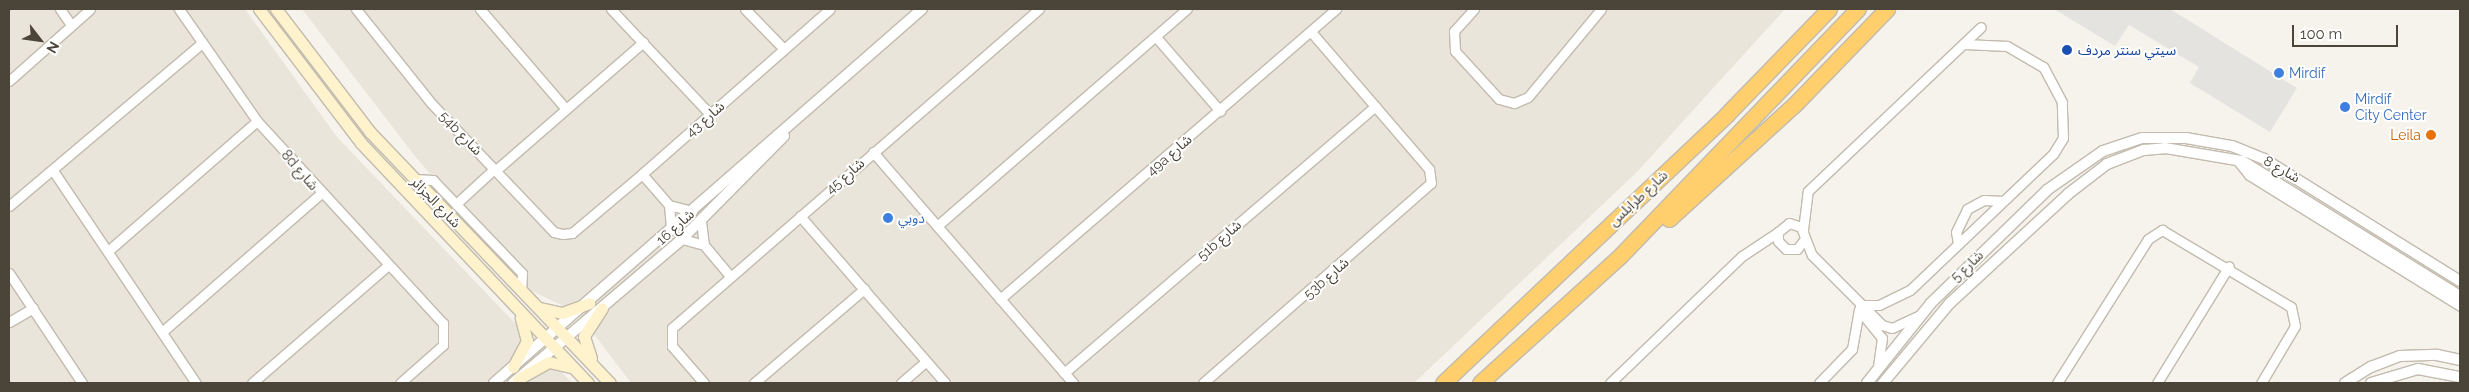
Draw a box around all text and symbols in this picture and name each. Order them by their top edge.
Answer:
north arrow [15,15,65,65]
scale bar [2294,15,2400,47]
text: 100 m [2300,25,2342,43]
text: N [43,39,63,56]
place label: سيتي سنتر مردف [2078,42,2176,58]
marker: سيتي سنتر مردف [2060,43,2074,57]
place label: Mirdif [2289,65,2325,81]
marker: Mirdif [2273,67,2285,79]
place label: Mirdif City Center [2355,91,2427,124]
street label: شارع 43 [682,98,728,140]
marker: Mirdif City Center [2339,101,2351,113]
street label: 54b شارع [436,107,486,159]
place label: Leila [2390,127,2421,143]
marker: Leila [2425,129,2437,141]
street label: 49a شارع [1143,131,1195,179]
street label: 8d شارع [278,146,322,194]
street label: شارع 8 [2261,152,2303,186]
street label: شارع 45 [822,155,868,197]
street label: شارع طرابلس [1605,166,1671,230]
street label: شارع الجزائر [408,173,464,231]
street label: شارع 16 [653,206,697,248]
place label: دوبي [898,210,925,226]
marker: دوبي [882,212,894,224]
street label: 51b شارع [1193,216,1245,264]
street label: شارع 5 [1947,247,1987,285]
street label: 53b شارع [1300,254,1352,302]

